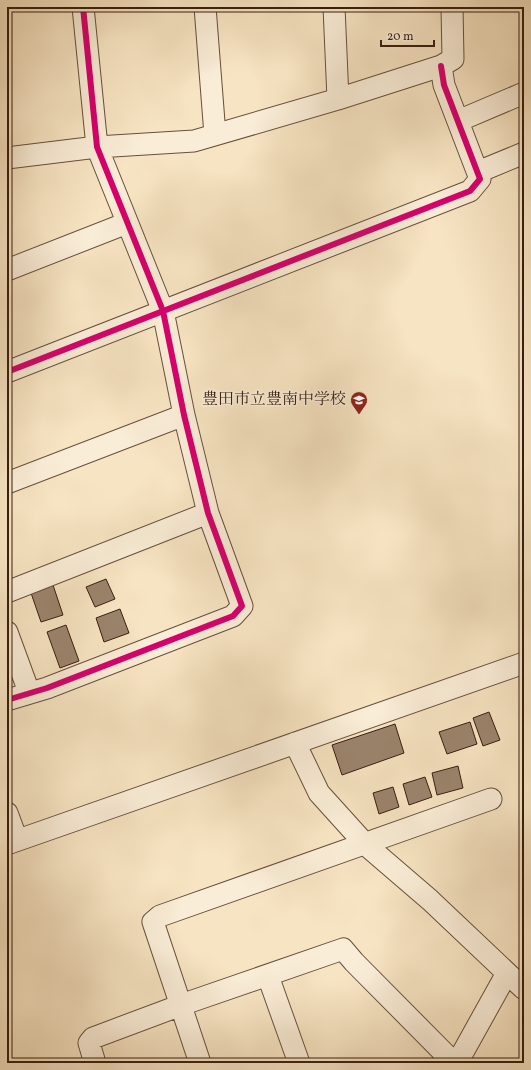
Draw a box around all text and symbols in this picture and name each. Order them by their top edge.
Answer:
scale bar [381,22,434,48]
text: 20 m [387,29,414,45]
place label: 豊田市立豊南中学校 [202,389,346,411]
school or university icon: 豊田市立豊南中学校 [349,390,369,415]

